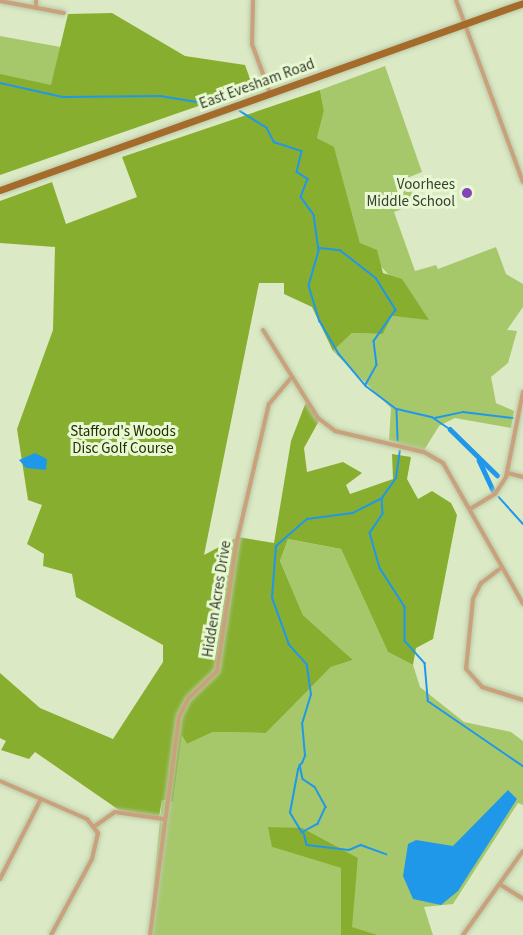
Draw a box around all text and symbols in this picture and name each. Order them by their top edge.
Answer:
street label: East Evesham Road [197,55,317,113]
place label: Voorhees Middle School [366,175,455,210]
marker: Voorhees Middle School [460,186,474,200]
park label: Stafford's Woods Disc Golf Course [70,422,176,457]
street label: Hidden Acres Drive [199,539,235,659]

